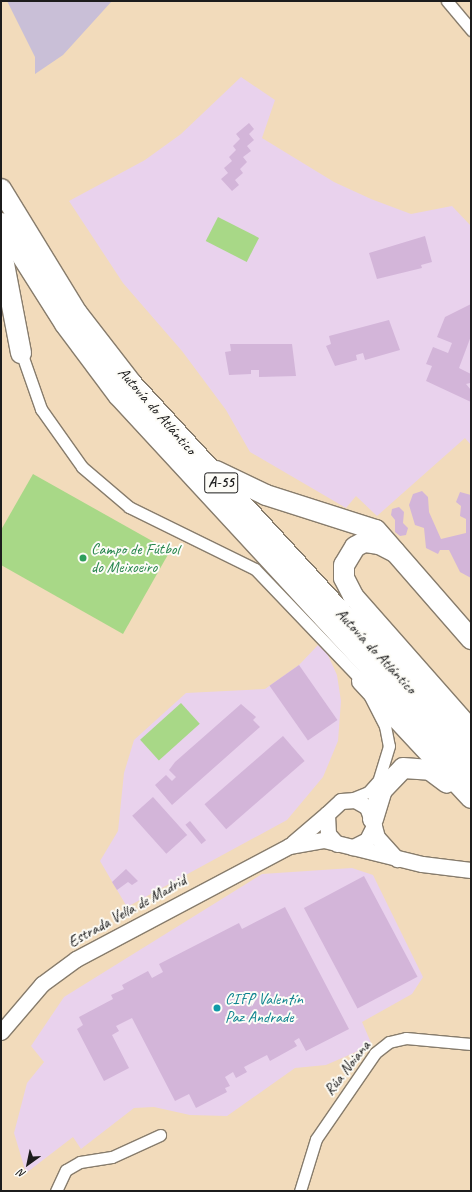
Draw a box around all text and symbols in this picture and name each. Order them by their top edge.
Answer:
street label: Autovía do Atlántico [114,363,200,459]
road number: A-55 [204,470,238,496]
place label: Campo de Fútbol do Meixoeiro [91,539,179,577]
marker: Campo de Fútbol do Meixoeiro [78,553,88,563]
street label: Autovía do Atlántico [332,604,420,698]
street label: Estrada Vella de Madrid [65,871,189,951]
place label: CIFP Valentín Paz Andrade [225,989,303,1027]
marker: CIFP Valentín Paz Andrade [212,1003,222,1013]
street label: Rúa Noiana [320,1037,374,1099]
north arrow [8,1144,48,1184]
text: N [15,1166,28,1182]

